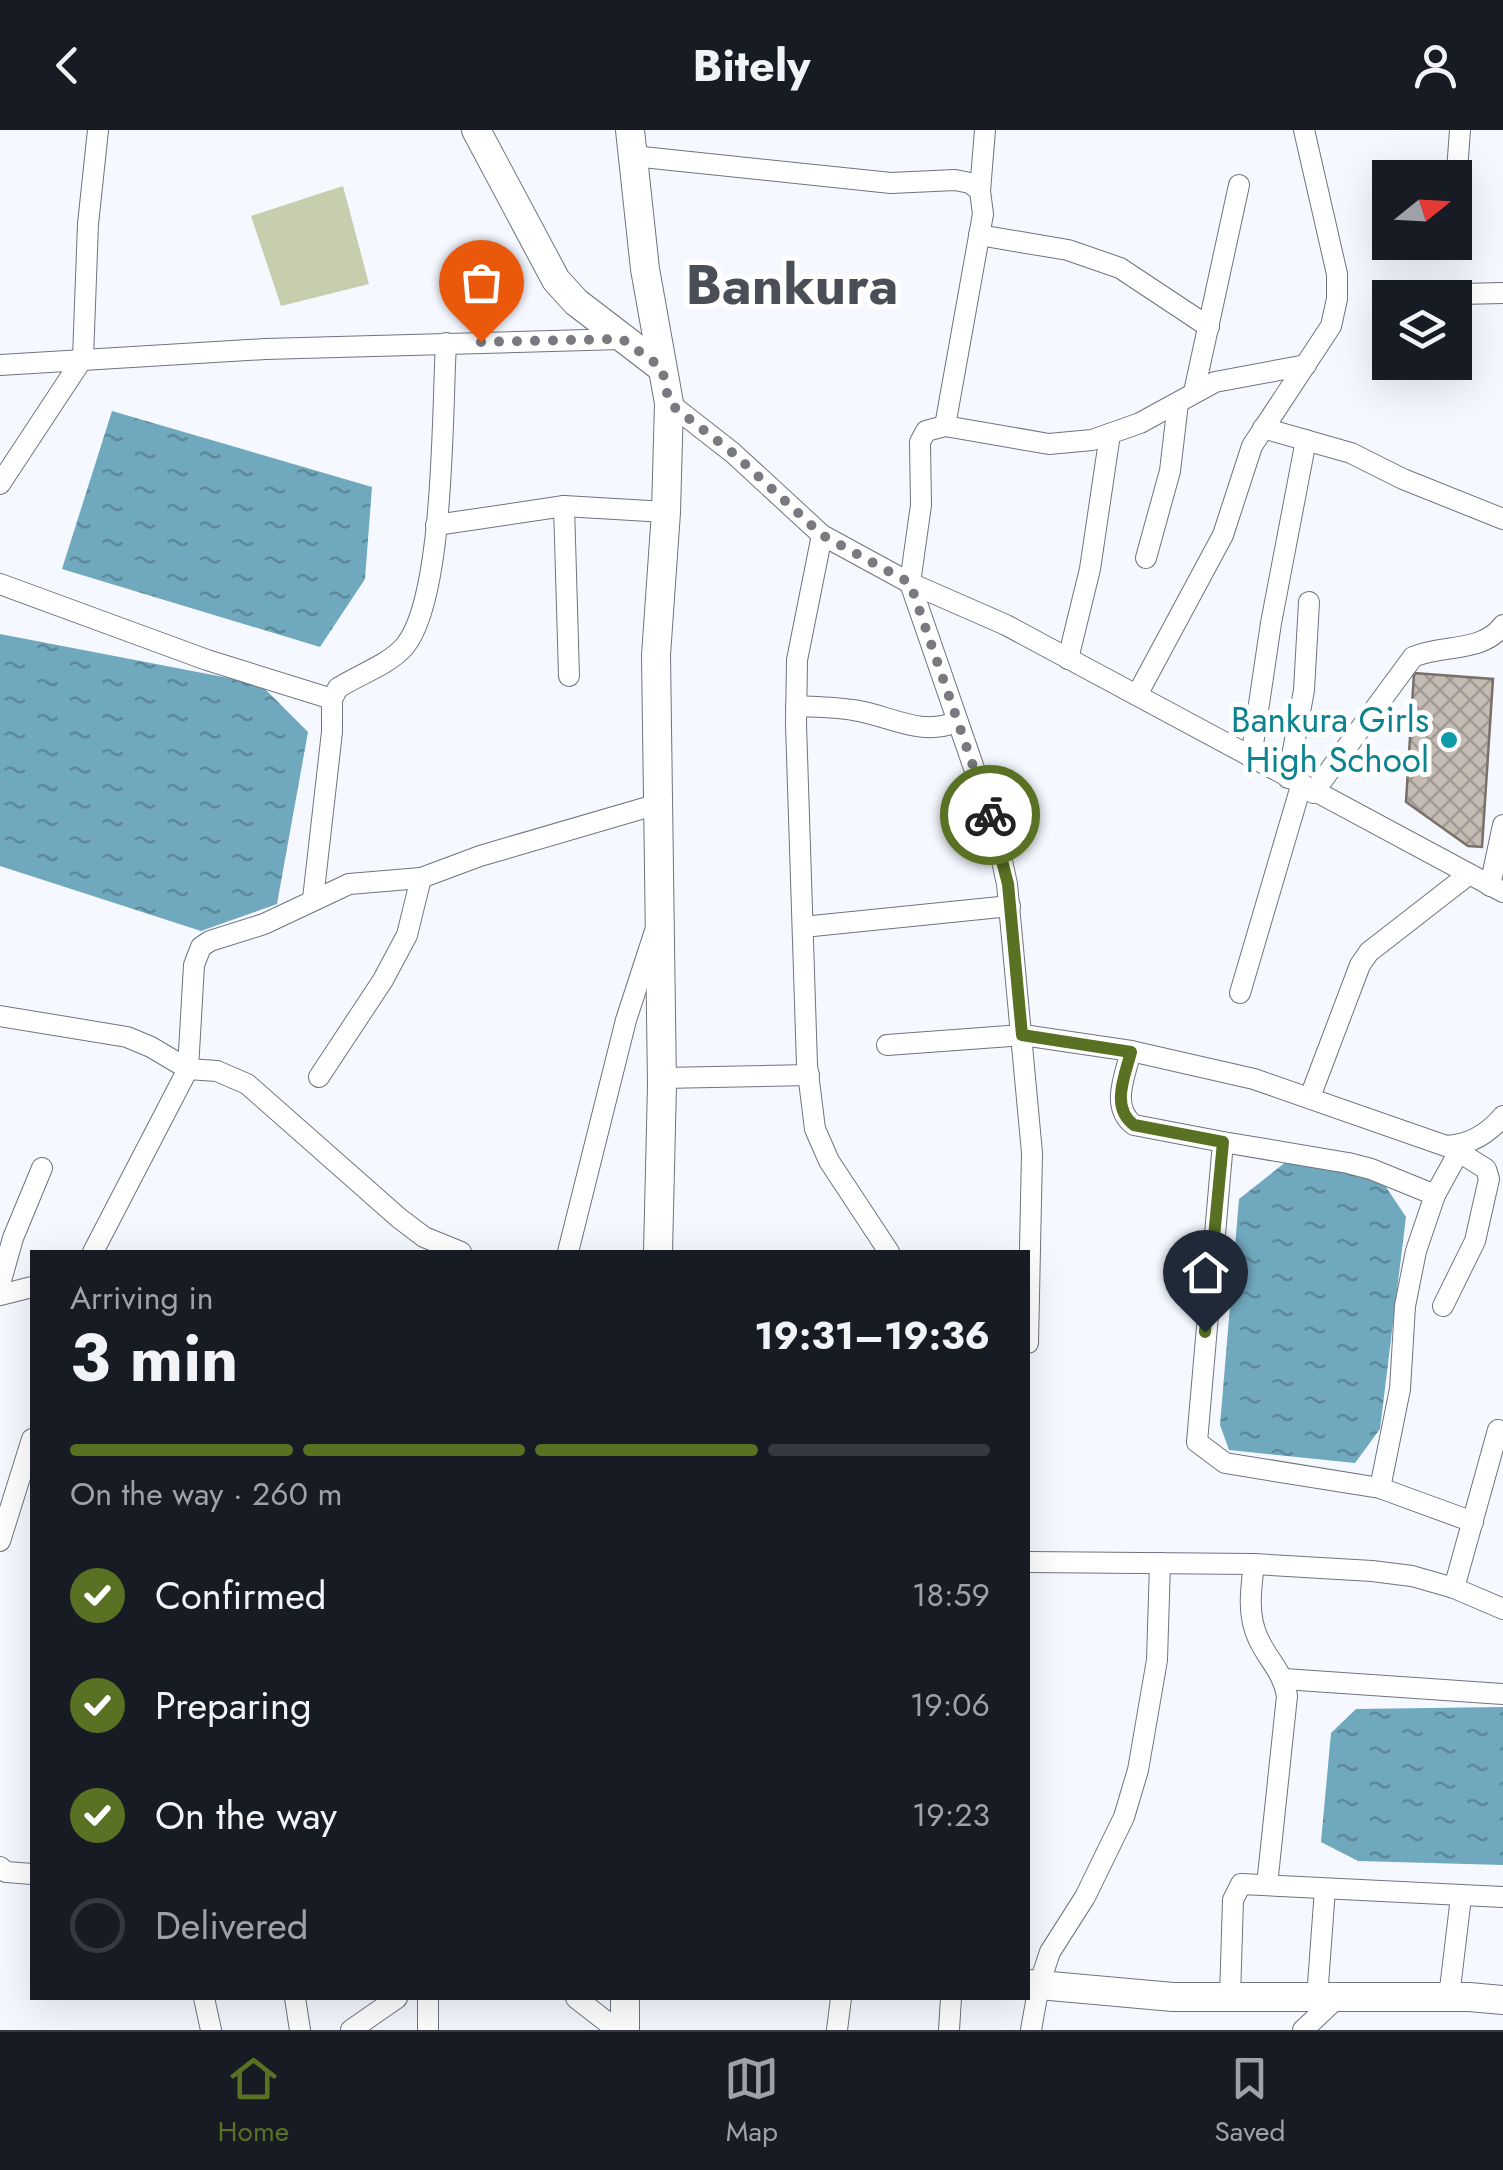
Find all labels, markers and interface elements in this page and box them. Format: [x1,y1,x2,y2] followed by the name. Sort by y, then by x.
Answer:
[693,33,811,98] text: Bitely
[40,38,95,93] icon: back
[1408,38,1463,93] icon: person
[1372,160,1472,260] north arrow
[1372,160,1472,380] map controls
[439,240,524,343] pin
[686,245,898,325] district label: Bankura
[454,255,509,310] icon: bag
[1372,280,1472,380] button: layers
[1231,695,1429,785] place label: Bankura Girls High School
[1438,729,1460,751] marker: Bankura Girls High School
[940,765,1040,865] courier
[963,788,1018,843] icon: bike
[1163,1230,1248,1333] pin
[1178,1245,1233,1300] icon: home
[70,1275,214,1321] text: Arriving in
[754,1308,990,1363] text: 19:31–19:36
[70,1311,238,1405] text: 3 min
[70,1471,343,1517] text: On the way · 260 m
[70,1568,125,1623] icon: check
[155,1568,326,1623] text: Confirmed
[912,1572,990,1618] text: 18:59
[70,1678,125,1733] icon: check
[155,1678,312,1733] text: Preparing
[910,1682,990,1728] text: 19:06
[70,1788,125,1843] icon: check
[155,1788,337,1843] text: On the way
[912,1792,990,1838] text: 19:23
[155,1898,308,1953] text: Delivered
[218,2051,289,2152] tab: Home
[724,2051,779,2152] tab: Map
[1214,2051,1285,2152] tab: Saved

